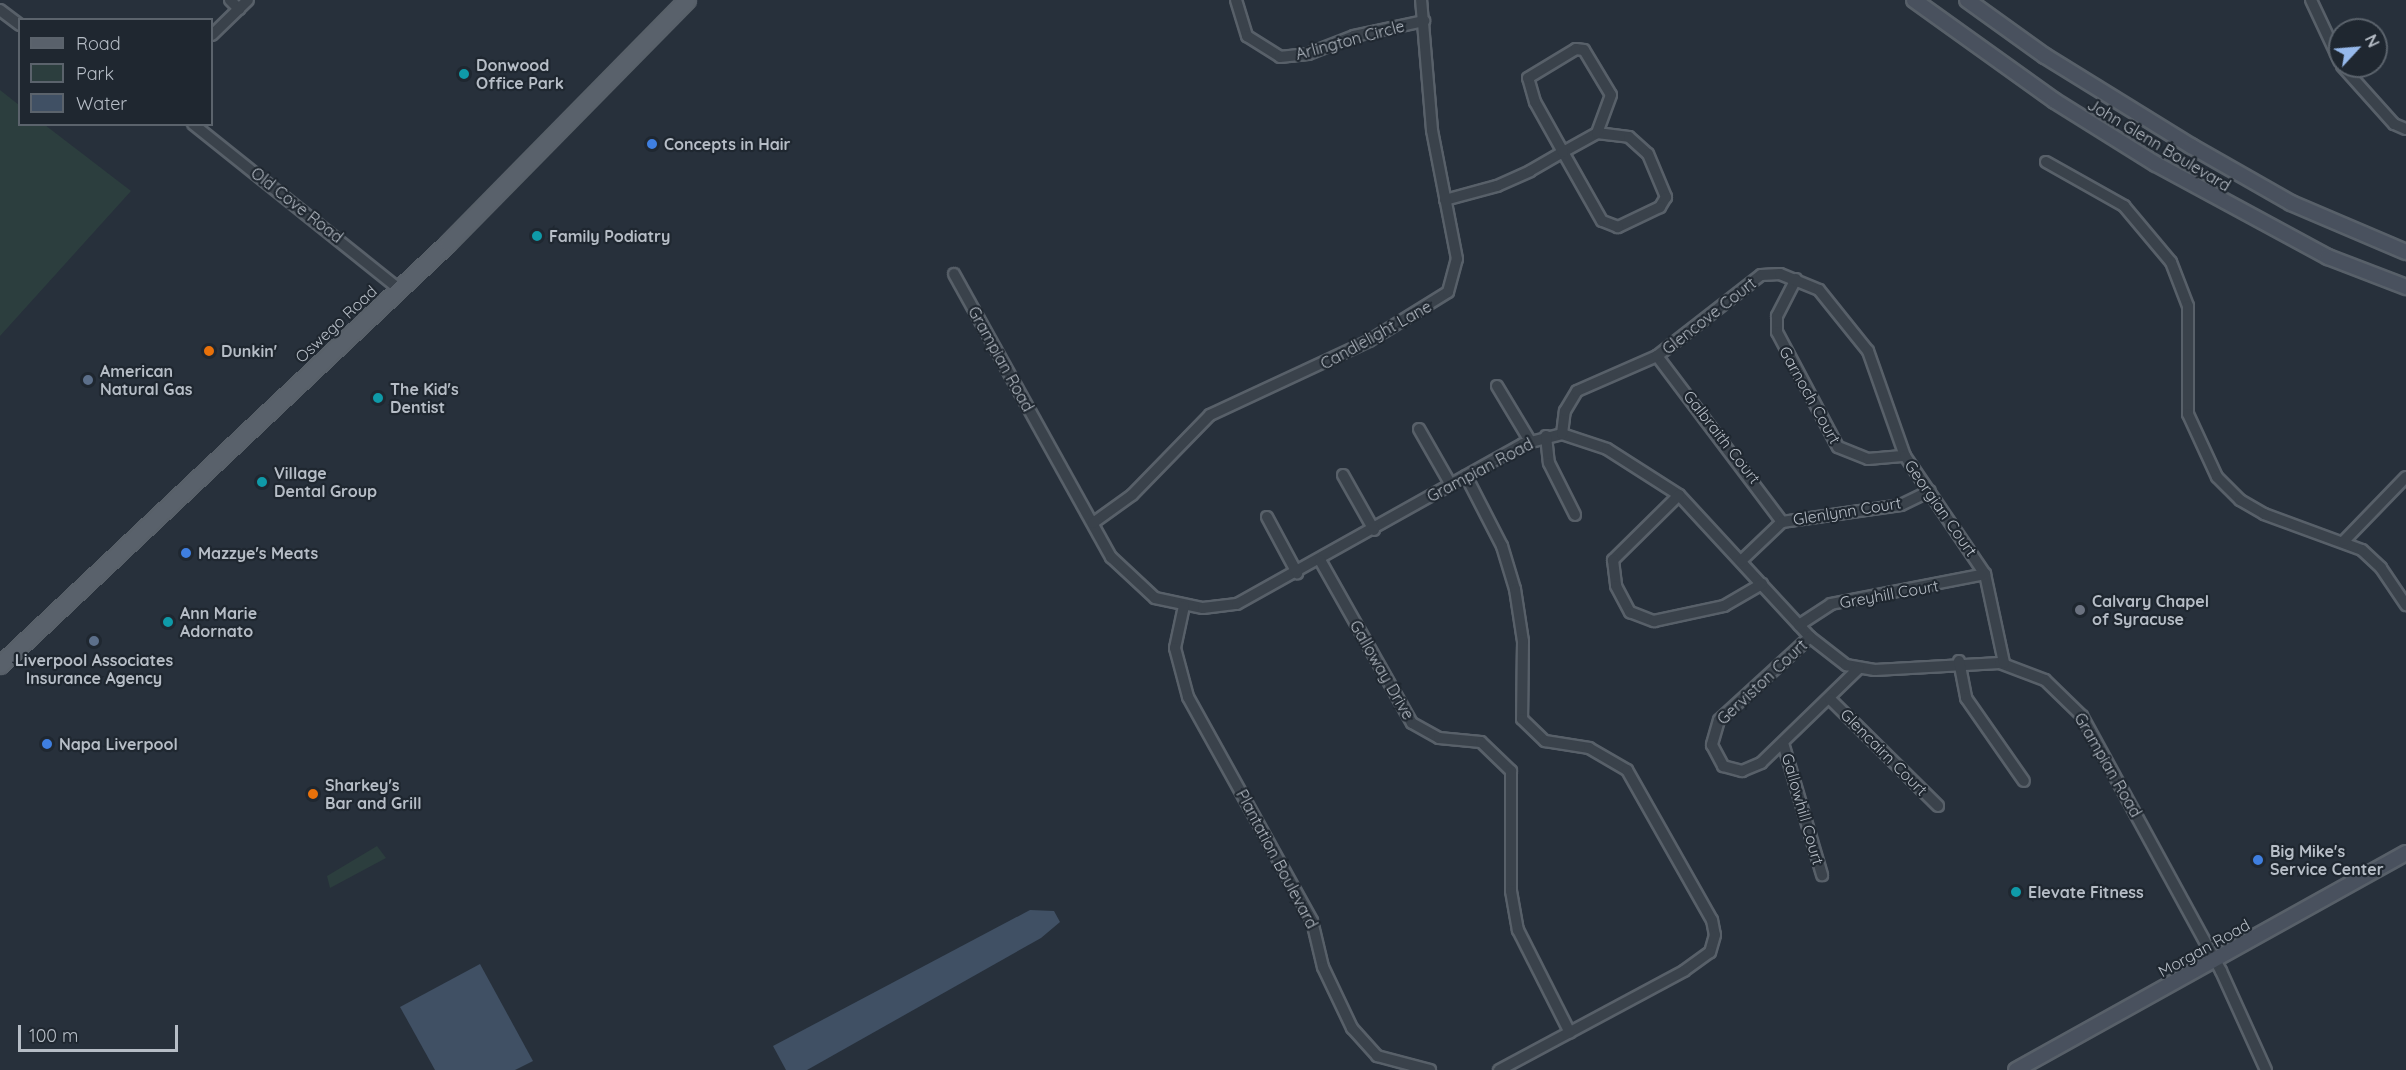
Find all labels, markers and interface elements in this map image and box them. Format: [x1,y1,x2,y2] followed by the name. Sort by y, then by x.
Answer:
[1293,16,1407,64] street label: Arlington Circle
[18,18,213,126] legend
[2328,18,2388,78] north arrow
[2361,31,2384,51] text: N
[76,32,121,55] text: Road
[476,55,564,93] place label: Donwood Office Park
[76,62,114,85] text: Park
[457,67,471,81] marker: Donwood Office Park
[76,92,127,115] text: Water
[2084,95,2234,195] street label: John Glenn Boulevard
[664,134,790,154] place label: Concepts in Hair
[645,137,659,151] marker: Concepts in Hair
[247,163,347,247] street label: Old Cove Road
[549,226,670,246] place label: Family Podiatry
[530,229,544,243] marker: Family Podiatry
[1658,274,1760,358] street label: Glencove Court
[291,281,381,367] street label: Oswego Road
[1317,297,1435,373] street label: Candlelight Lane
[964,303,1038,415] street label: Grampian Road
[221,341,277,361] place label: Dunkin'
[1775,343,1845,447] street label: Garnoch Court
[202,344,216,358] marker: Dunkin'
[100,361,192,399] place label: American Natural Gas
[81,373,95,387] marker: American Natural Gas
[390,379,459,417] place label: The Kid's Dentist
[1680,386,1764,488] street label: Galbraith Court
[371,391,385,405] marker: The Kid's Dentist
[1424,434,1536,506] street label: Grampian Road
[1901,456,1981,560] street label: Georgian Court
[274,463,377,501] place label: Village Dental Group
[255,475,269,489] marker: Village Dental Group
[1792,493,1902,529] street label: Glenlynn Court
[198,543,318,563] place label: Mazzye's Meats
[179,546,193,560] marker: Mazzye's Meats
[1838,576,1940,612] street label: Greyhill Court
[2092,591,2209,629] place label: Calvary Chapel of Syracuse
[180,603,257,641] place label: Ann Marie Adornato
[2073,603,2087,617] marker: Calvary Chapel of Syracuse
[161,615,175,629] marker: Ann Marie Adornato
[1346,617,1418,723] street label: Galloway Drive
[87,634,101,648] marker: Liverpool Associates Insurance Agency
[1713,635,1811,729] street label: Gerviston Court
[15,650,173,688] place label: Liverpool Associates Insurance Agency
[1837,705,1931,799] street label: Glencairn Court
[2070,709,2146,821] street label: Grampian Road
[59,734,178,754] place label: Napa Liverpool
[40,737,54,751] marker: Napa Liverpool
[1778,751,1828,867] street label: Gallowhill Court
[325,775,422,813] place label: Sharkey's Bar and Grill
[1232,786,1322,932] street label: Plantation Boulevard
[306,787,320,801] marker: Sharkey's Bar and Grill
[2270,841,2384,879] place label: Big Mike's Service Center
[2251,853,2265,867] marker: Big Mike's Service Center
[2028,882,2144,902] place label: Elevate Fitness
[2009,885,2023,899] marker: Elevate Fitness
[2155,915,2253,981] street label: Morgan Road
[21,1013,182,1051] scale bar
[29,1024,78,1047] text: 100 m

